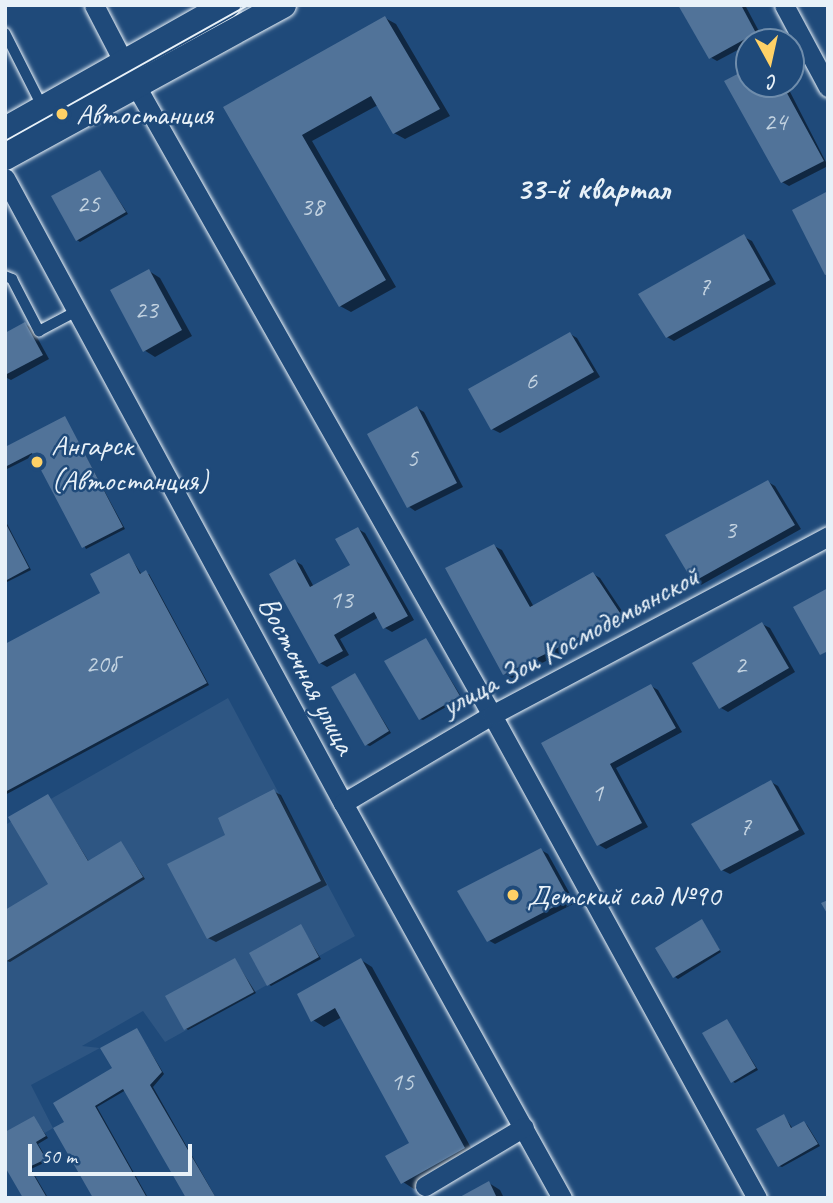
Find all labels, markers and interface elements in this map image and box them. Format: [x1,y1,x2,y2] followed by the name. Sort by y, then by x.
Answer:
[735,28,805,98] north arrow
[766,69,779,94] text: С
[76,96,213,132] place label: Автостанция
[54,106,70,122] marker: Автостанция
[763,106,787,138] house number: 24
[516,170,670,208] district label: 33-й квартал
[76,188,100,220] house number: 25
[300,191,324,223] house number: 38
[698,271,710,303] house number: 7
[134,294,158,326] house number: 23
[525,365,537,397] house number: 6
[51,427,208,498] place label: Ангарск (Автостанция)
[406,442,418,474] house number: 5
[29,454,45,470] marker: Ангарск (Автостанция)
[724,514,736,546] house number: 3
[435,558,705,724] street label: улица Зои Космодемьянской
[329,584,353,616] house number: 13
[250,589,364,761] street label: Восточная улица
[85,648,117,680] house number: 20б
[734,649,746,681] house number: 2
[591,777,603,809] house number: 1
[739,811,751,843] house number: 7
[527,877,721,913] place label: Детский сад №90
[505,887,521,903] marker: Детский сад №90
[390,1066,414,1098] house number: 15
[32,1130,196,1174] scale bar
[41,1143,77,1169] text: 50 m

